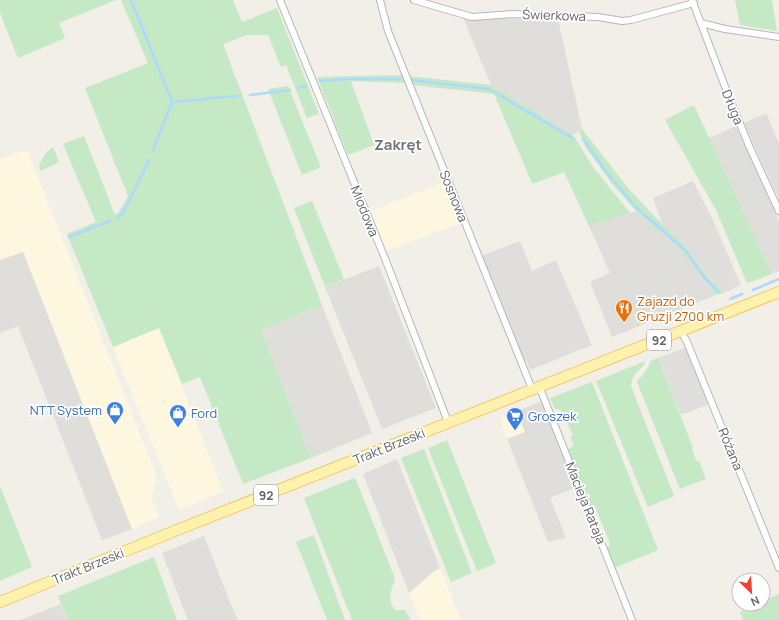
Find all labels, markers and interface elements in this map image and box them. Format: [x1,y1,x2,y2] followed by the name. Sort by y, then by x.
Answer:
[522,5,586,25] street label: Świerkowa
[718,87,748,127] street label: Długa
[374,134,422,155] district label: Zakręt
[435,167,473,225] street label: Sosnowa
[347,183,383,239] street label: Miodowa
[637,292,724,325] place label: Zajazd do Gruzji 2700 km
[614,298,634,323] restaurant icon: Zajazd do Gruzji 2700 km
[647,330,671,350] road number: 92
[105,400,125,425] shop icon: NTT System
[30,401,102,419] place label: NTT System
[168,403,188,428] shop icon: Ford
[191,404,217,422] place label: Ford
[505,406,525,431] supermarket icon: Groszek
[528,407,577,425] place label: Groszek
[350,423,428,469] street label: Trakt Brzeski
[714,425,748,473] street label: Różana
[561,459,611,547] street label: Macieja Rataja
[254,485,278,505] road number: 92
[49,543,127,589] street label: Trakt Brzeski
[731,572,771,612] north arrow
[749,593,762,610] text: N

